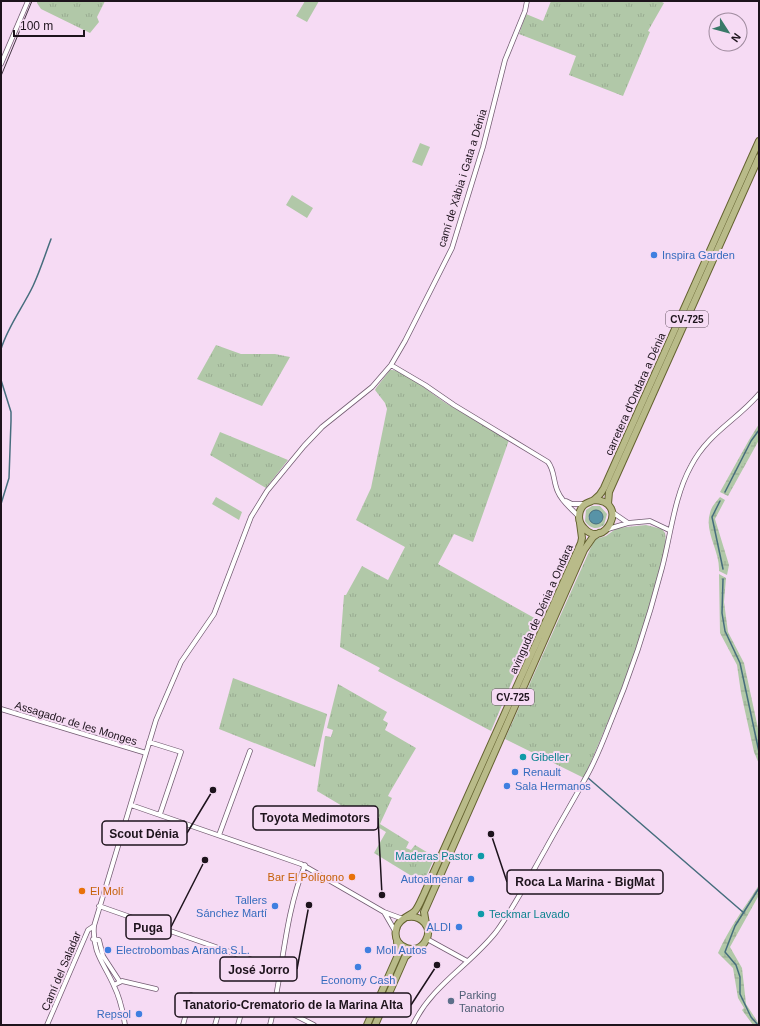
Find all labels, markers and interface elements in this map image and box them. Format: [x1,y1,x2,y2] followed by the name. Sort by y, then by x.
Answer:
[14,12,84,38] scale bar
[708,12,748,52] north arrow
[20,19,53,33] text: 100 m
[729,31,743,45] text: N
[435,107,489,248] street label: camí de Xàbia i Gata a Dénia
[662,249,735,261] place label: Inspira Garden
[649,250,659,260] marker: Inspira Garden
[666,311,708,327] road number: CV-725
[602,330,668,457] street label: carretera d'Ondara a Dénia
[507,542,575,676] street label: avinguda de Dénia a Ondara
[492,689,534,705] road number: CV-725
[13,699,139,747] street label: Assagador de les Monges
[531,751,569,763] place label: Gibeller
[518,752,528,762] marker: Gibeller
[523,766,561,778] place label: Renault
[510,767,520,777] marker: Renault
[515,780,591,792] place label: Sala Hermanos
[502,781,512,791] marker: Sala Hermanos
[253,806,378,830] callout: Toyota Medimotors
[260,811,370,825] text: Toyota Medimotors
[102,821,187,845] callout: Scout Dénia
[109,827,179,841] text: Scout Dénia
[395,850,473,862] place label: Maderas Pastor
[476,851,486,861] marker: Maderas Pastor
[507,870,663,894] callout: Roca La Marina - BigMat
[268,871,344,883] place label: Bar El Polígono
[347,872,357,882] marker: Bar El Polígono
[401,873,463,885] place label: Autoalmenar
[466,874,476,884] marker: Autoalmenar
[515,875,655,889] text: Roca La Marina - BigMat
[90,885,124,897] place label: El Molí
[77,886,87,896] marker: El Molí
[196,894,267,919] place label: Tallers Sánchez Martí
[270,901,280,911] marker: Tallers Sánchez Martí
[489,908,570,920] place label: Teckmar Lavado
[476,909,486,919] marker: Teckmar Lavado
[126,915,171,939] callout: Puga
[133,921,163,935] text: Puga
[427,921,451,933] place label: ALDI
[454,922,464,932] marker: ALDI
[39,929,83,1012] street label: Camí del Saladar
[116,944,250,956] place label: Electrobombas Aranda S.L.
[376,944,427,956] place label: Moll Autos
[103,945,113,955] marker: Electrobombas Aranda S.L.
[363,945,373,955] marker: Moll Autos
[220,957,297,981] callout: José Jorro
[353,962,363,972] marker: Economy Cash
[228,963,290,977] text: José Jorro
[321,974,395,986] place label: Economy Cash
[459,989,504,1014] place label: Parking Tanatorio
[175,993,411,1017] callout: Tanatorio-Crematorio de la Marina Alta
[446,996,456,1006] marker: Parking Tanatorio
[183,998,403,1012] text: Tanatorio-Crematorio de la Marina Alta
[97,1008,131,1020] place label: Repsol
[134,1009,144,1019] marker: Repsol

